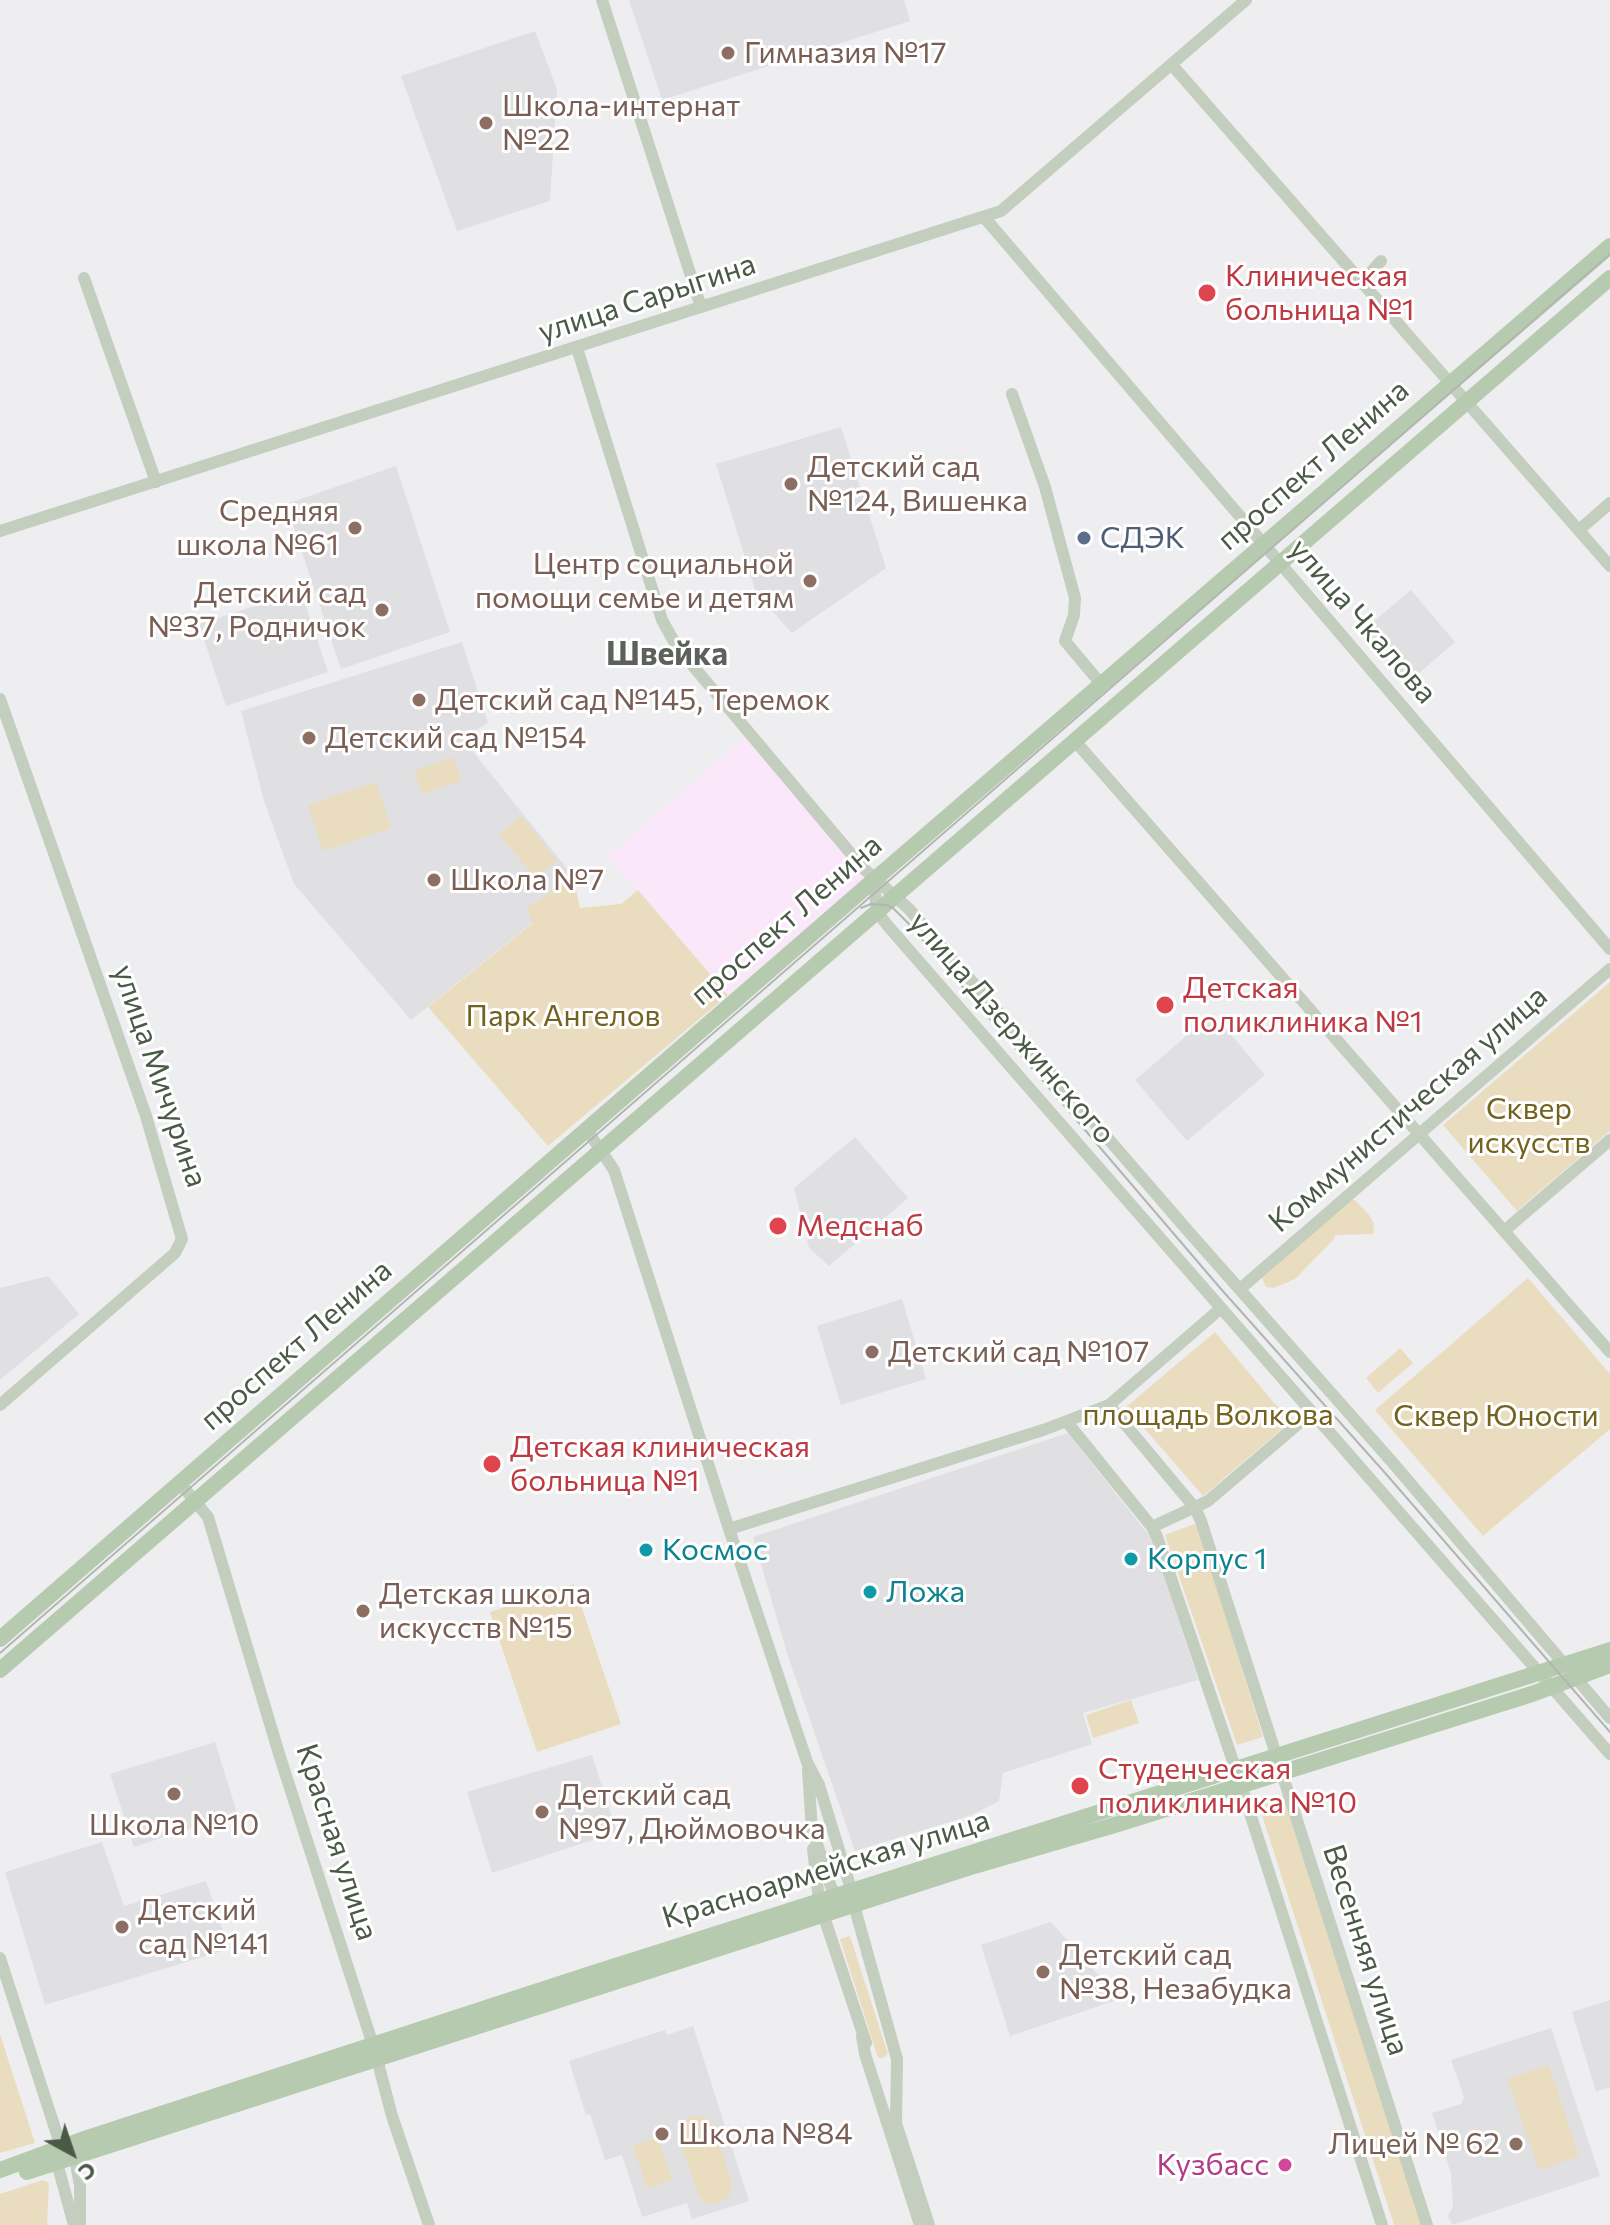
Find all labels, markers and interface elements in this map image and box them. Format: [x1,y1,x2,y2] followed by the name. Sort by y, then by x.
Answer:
[744,35,947,71] place label: Гимназия №17
[719,44,737,62] marker: Гимназия №17
[502,88,740,158] place label: Школа-интернат №22
[477,114,495,132] marker: Школа-интернат №22
[534,246,760,350] street label: улица Сарыгина
[1225,258,1415,328] place label: Клиническая больница №1
[1196,282,1218,304] marker: Клиническая больница №1
[1210,372,1416,558] street label: проспект Ленина
[807,449,1028,520] place label: Детский сад №124, Вишенка
[782,475,800,493] marker: Детский сад №124, Вишенка
[176,493,339,564] place label: Средняя школа №61
[346,519,364,537] marker: Средняя школа №61
[1100,520,1185,556] place label: СДЭК
[1075,529,1093,547] marker: СДЭК
[1282,531,1444,711] street label: улица Чкалова
[475,546,794,616] place label: Центр социальной помощи семье и детям
[801,572,819,590] marker: Центр социальной помощи семье и детям
[148,575,366,646] place label: Детский сад №37, Родничок
[373,601,391,619] marker: Детский сад №37, Родничок
[606,635,728,673] district label: Швейка
[435,682,830,718] place label: Детский сад №145, Теремок
[410,691,428,709] marker: Детский сад №145, Теремок
[325,720,586,756] place label: Детский сад №154
[300,729,318,747] marker: Детский сад №154
[683,827,889,1013] street label: проспект Ленина
[450,862,604,898] place label: Школа №7
[425,871,443,889] marker: Школа №7
[901,905,1123,1151] street label: улица Дзержинского
[105,960,215,1192] street label: улица Мичурина
[1183,970,1423,1040] place label: Детская поликлиника №1
[1261,978,1555,1240] street label: Коммунистическая улица
[1154,994,1176,1016] marker: Детская поликлиника №1
[466,998,660,1034] park label: Парк Ангелов
[1468,1091,1590,1162] park label: Сквер искусств
[796,1208,924,1244] place label: Медснаб
[767,1215,789,1237] marker: Медснаб
[193,1252,399,1438] street label: проспект Ленина
[888,1334,1149,1370] place label: Детский сад №107
[863,1343,881,1361] marker: Детский сад №107
[1082,1397,1334,1433] park label: площадь Волкова
[1393,1398,1599,1434] park label: Сквер Юности
[510,1429,810,1500] place label: Детская клиническая больница №1
[481,1453,503,1475] marker: Детская клиническая больница №1
[662,1532,768,1568] place label: Космос
[637,1541,655,1559] marker: Космос
[1147,1541,1267,1577] place label: Корпус 1
[1122,1550,1140,1568] marker: Корпус 1
[886,1574,965,1610] place label: Ложа
[379,1576,591,1646] place label: Детская школа искусств №15
[861,1583,879,1601] marker: Ложа
[354,1602,372,1620] marker: Детская школа искусств №15
[288,1739,386,1945] street label: Красная улица
[1098,1751,1357,1822] place label: Студенческая поликлиника №10
[1069,1775,1091,1797] marker: Студенческая поликлиника №10
[558,1777,826,1848] place label: Детский сад №97, Дюймовочка
[165,1785,183,1803] marker: Школа №10
[658,1802,994,1936] street label: Красноармейская улица
[533,1803,551,1821] marker: Детский сад №97, Дюймовочка
[89,1807,259,1843] place label: Школа №10
[1315,1840,1417,2060] street label: Весенняя улица
[138,1892,270,1962] place label: Детский сад №141
[113,1918,131,1936] marker: Детский сад №141
[1059,1937,1292,2008] place label: Детский сад №38, Незабудка
[1034,1963,1052,1981] marker: Детский сад №38, Незабудка
[32,2113,112,2193] north arrow
[678,2116,852,2152] place label: Школа №84
[653,2125,671,2143] marker: Школа №84
[1328,2126,1500,2162] place label: Лицей № 62
[1507,2135,1525,2153] marker: Лицей № 62
[1156,2147,1269,2183] place label: Кузбасс
[1276,2156,1294,2174] marker: Кузбасс
[73,2157,102,2187] text: С

